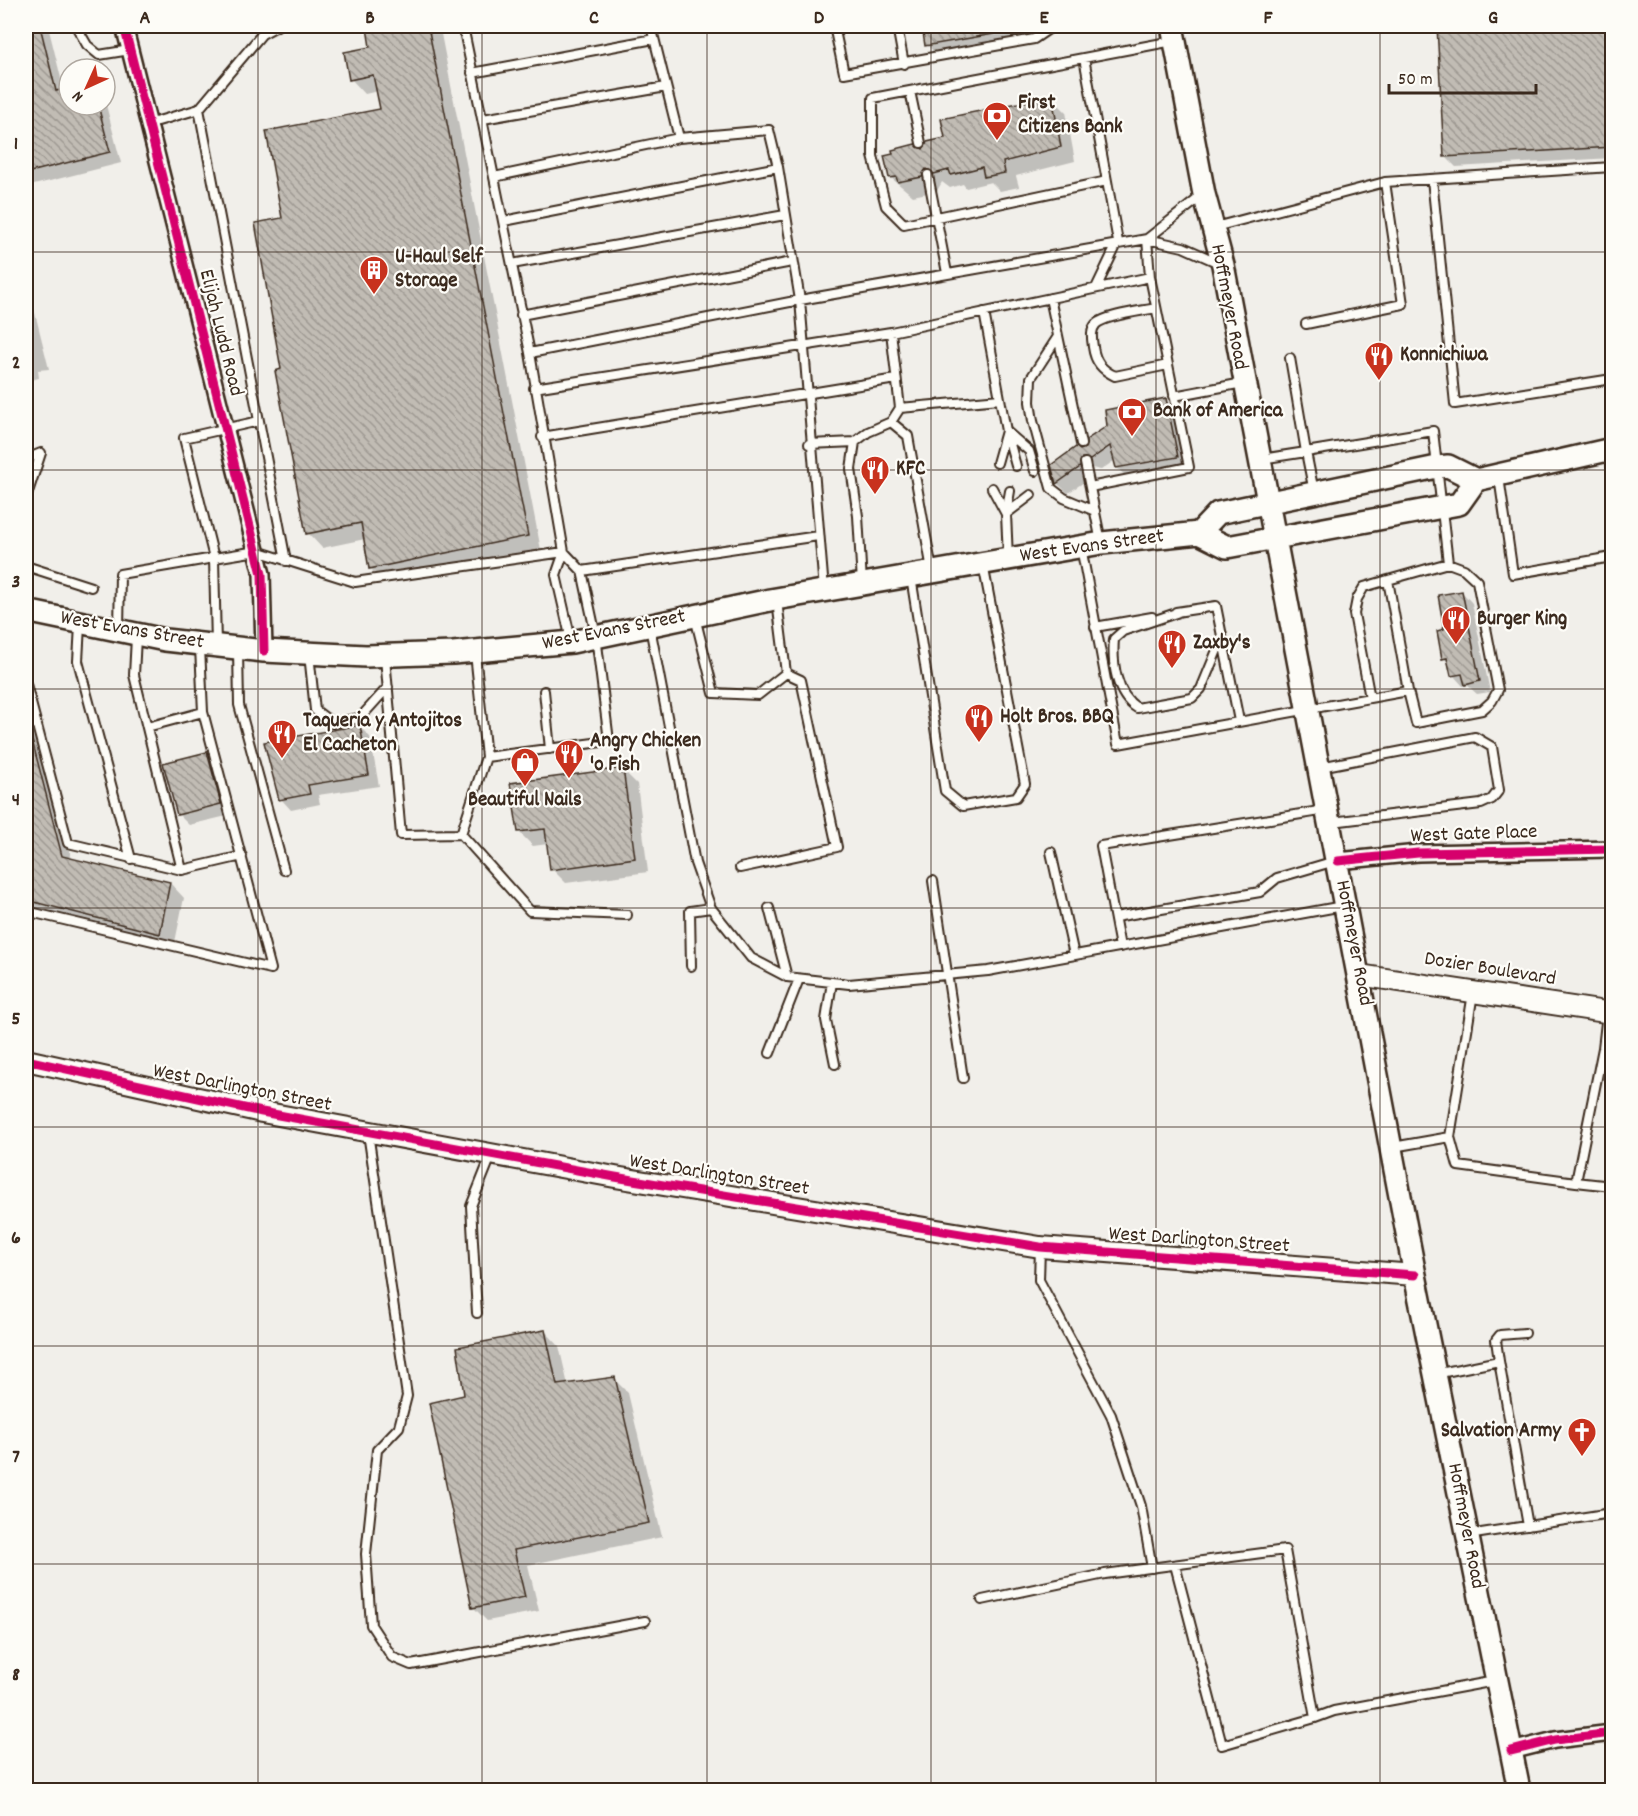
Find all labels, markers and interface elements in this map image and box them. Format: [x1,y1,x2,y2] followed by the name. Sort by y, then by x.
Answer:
[140,5,151,33] text: A
[365,5,375,33] text: B
[589,5,599,33] text: C
[814,5,825,33] text: D
[1039,5,1049,33] text: E
[1264,5,1274,33] text: F
[1488,5,1498,33] text: G
[57,57,117,117] north arrow
[1389,57,1536,95] scale bar
[1398,68,1433,93] text: 50 m
[67,85,89,107] text: N
[1018,89,1123,143] place label: First Citizens Bank
[981,100,1013,142] bank icon: First Citizens Bank
[14,131,18,159] text: 1
[1201,242,1255,372] street label: Hoffmeyer Road
[395,243,484,297] place label: U-Haul Self Storage
[358,254,390,296] building icon: U-Haul Self Storage
[190,267,250,399] street label: Elijah Ludd Road
[1363,340,1395,382] restaurant icon: Konnichiwa
[1400,341,1489,371] place label: Konnichiwa
[12,350,20,378] text: 2
[1116,396,1148,438] bank icon: Bank of America
[1153,397,1284,427] place label: Bank of America
[859,454,891,496] restaurant icon: KFC
[896,455,926,485] place label: KFC
[1018,522,1166,572] street label: West Evans Street
[12,569,20,597] text: 3
[540,602,688,660] street label: West Evans Street
[58,604,206,658] street label: West Evans Street
[1440,604,1472,646] restaurant icon: Burger King
[1477,605,1567,635] place label: Burger King
[1156,628,1188,670] restaurant icon: Zaxby's
[1193,629,1251,659] place label: Zaxby's
[963,702,995,744] restaurant icon: Holt Bros. BBQ
[1000,703,1114,733] place label: Holt Bros. BBQ
[303,707,462,761] place label: Taqueria y Antojitos El Cacheton
[266,718,298,760] restaurant icon: Taqueria y Antojitos El Cacheton
[590,727,702,781] place label: Angry Chicken 'o Fish
[553,738,585,780] restaurant icon: Angry Chicken 'o Fish
[509,746,541,788] shop icon: Beautiful Nails
[468,786,582,816] place label: Beautiful Nails
[12,787,20,815] text: 4
[1410,818,1538,852] street label: West Gate Place
[1326,878,1380,1008] street label: Hoffmeyer Road
[1422,945,1558,995] street label: Dozier Boulevard
[11,1006,21,1034] text: 5
[150,1057,334,1121] street label: West Darlington Street
[627,1147,811,1205] street label: West Darlington Street
[1107,1220,1291,1262] street label: West Darlington Street
[11,1225,21,1253] text: 6
[1566,1416,1598,1458] church icon: Salvation Army
[1441,1417,1562,1447] place label: Salvation Army
[12,1444,20,1472] text: 7
[1438,1461,1492,1591] street label: Hoffmeyer Road
[12,1662,20,1690] text: 8

